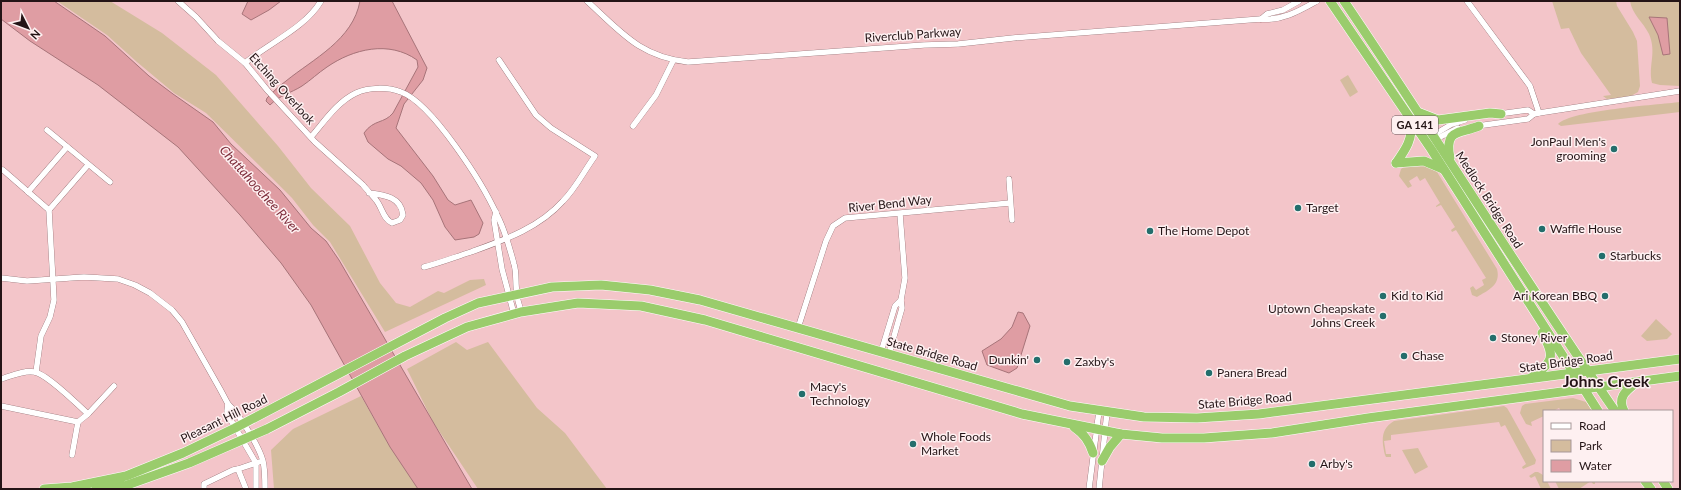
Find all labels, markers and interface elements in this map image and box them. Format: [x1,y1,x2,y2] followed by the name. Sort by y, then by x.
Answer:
[8,8,48,48] north arrow
[864,24,962,45] street label: Riverclub Parkway
[28,28,43,43] text: N
[246,50,319,128] street label: Etching Overlook
[1392,116,1438,134] road number: GA 141
[1531,134,1606,163] place label: JonPaul Men's grooming
[216,142,304,237] water label: Chattahoochee River
[1609,144,1619,154] marker: JonPaul Men's grooming
[1453,149,1526,251] street label: Medlock Bridge Road
[847,192,933,215] street label: River Bend Way
[1306,200,1339,215] place label: Target
[1293,203,1303,213] marker: Target
[1550,221,1622,236] place label: Waffle House
[1158,223,1250,238] place label: The Home Depot
[1537,224,1547,234] marker: Waffle House
[1145,226,1155,236] marker: The Home Depot
[1610,248,1661,263] place label: Starbucks
[1597,251,1607,261] marker: Starbucks
[1391,288,1443,303] place label: Kid to Kid
[1513,288,1597,303] place label: Ari Korean BBQ
[1378,291,1388,301] marker: Kid to Kid
[1600,291,1610,301] marker: Ari Korean BBQ
[1268,301,1376,330] place label: Uptown Cheapskate Johns Creek
[1378,311,1388,321] marker: Uptown Cheapskate Johns Creek
[1501,330,1568,345] place label: Stoney River
[885,333,979,374] street label: State Bridge Road
[1488,333,1498,343] marker: Stoney River
[1412,348,1444,363] place label: Chase
[1518,348,1613,375] street label: State Bridge Road
[1399,351,1409,361] marker: Chase
[989,352,1029,367] place label: Dunkin'
[1075,354,1114,369] place label: Zaxby's
[1032,355,1042,365] marker: Dunkin'
[1062,357,1072,367] marker: Zaxby's
[1217,365,1287,380] place label: Panera Bread
[1204,368,1214,378] marker: Panera Bread
[1563,371,1650,390] district label: Johns Creek
[810,379,871,408] place label: Macy's Technology
[797,389,807,399] marker: Macy's Technology
[1198,389,1292,412] street label: State Bridge Road
[178,391,270,446] street label: Pleasant Hill Road
[1543,410,1673,482] legend
[1579,418,1606,433] text: Road
[921,429,991,458] place label: Whole Foods Market
[1579,438,1603,453] text: Park
[908,439,918,449] marker: Whole Foods Market
[1320,456,1353,471] place label: Arby's
[1579,458,1612,473] text: Water
[1307,459,1317,469] marker: Arby's

